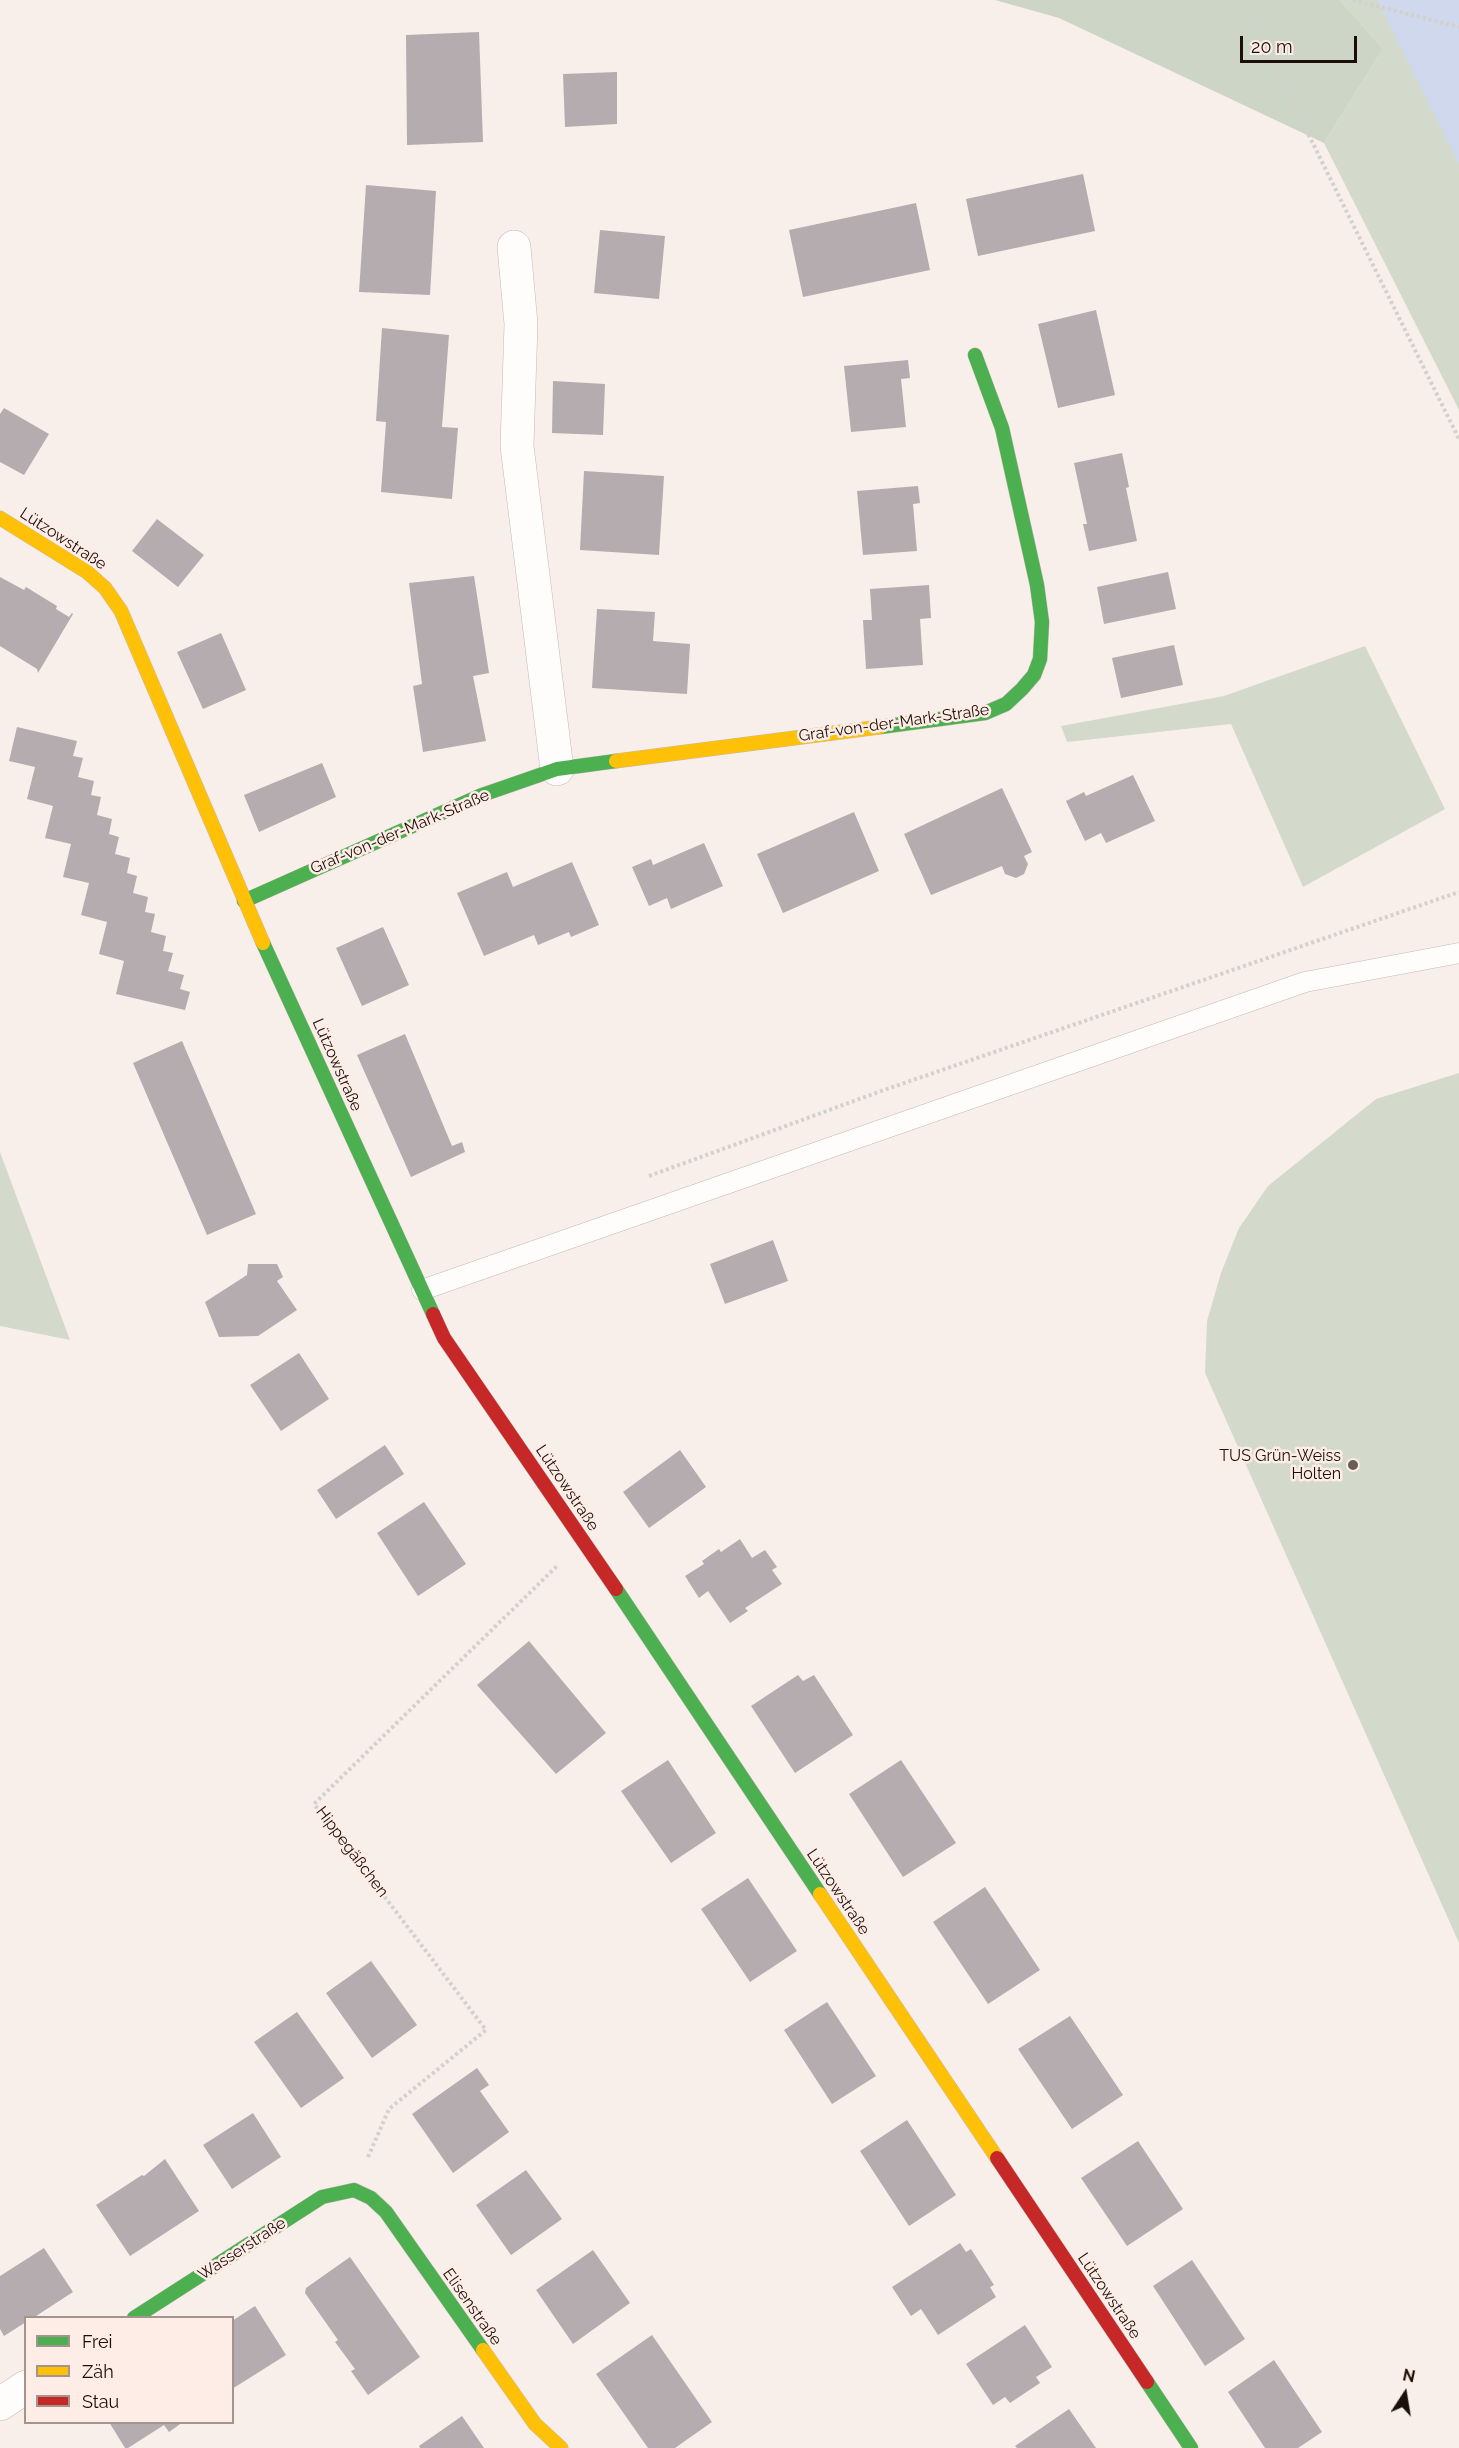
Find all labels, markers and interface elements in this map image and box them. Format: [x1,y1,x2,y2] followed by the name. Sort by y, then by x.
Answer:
[1243,24,1360,62] scale bar
[1251,36,1293,57] text: 20 m
[16,504,110,574] street label: Lützowstraße
[797,700,991,746] street label: Graf-von-der-Mark-Straße
[308,786,492,878] street label: Graf-von-der-Mark-Straße
[308,1016,366,1114] street label: Lützowstraße
[531,1441,603,1535] street label: Lützowstraße
[1219,1446,1341,1484] place label: TUS Grün-Weiss Holten
[1346,1458,1360,1472] marker: TUS Grün-Weiss Holten
[312,1803,392,1901] street label: Hippegäßchen
[802,1845,874,1939] street label: Lützowstraße
[195,2214,289,2284] street label: Wasserstraße
[1073,2249,1145,2343] street label: Lützowstraße
[438,2265,506,2349] street label: Elisenstraße
[24,2316,234,2424] legend
[82,2331,112,2352] text: Frei
[82,2361,114,2382] text: Zäh
[1375,2364,1435,2424] north arrow
[1401,2365,1417,2386] text: N
[82,2391,119,2412] text: Stau

